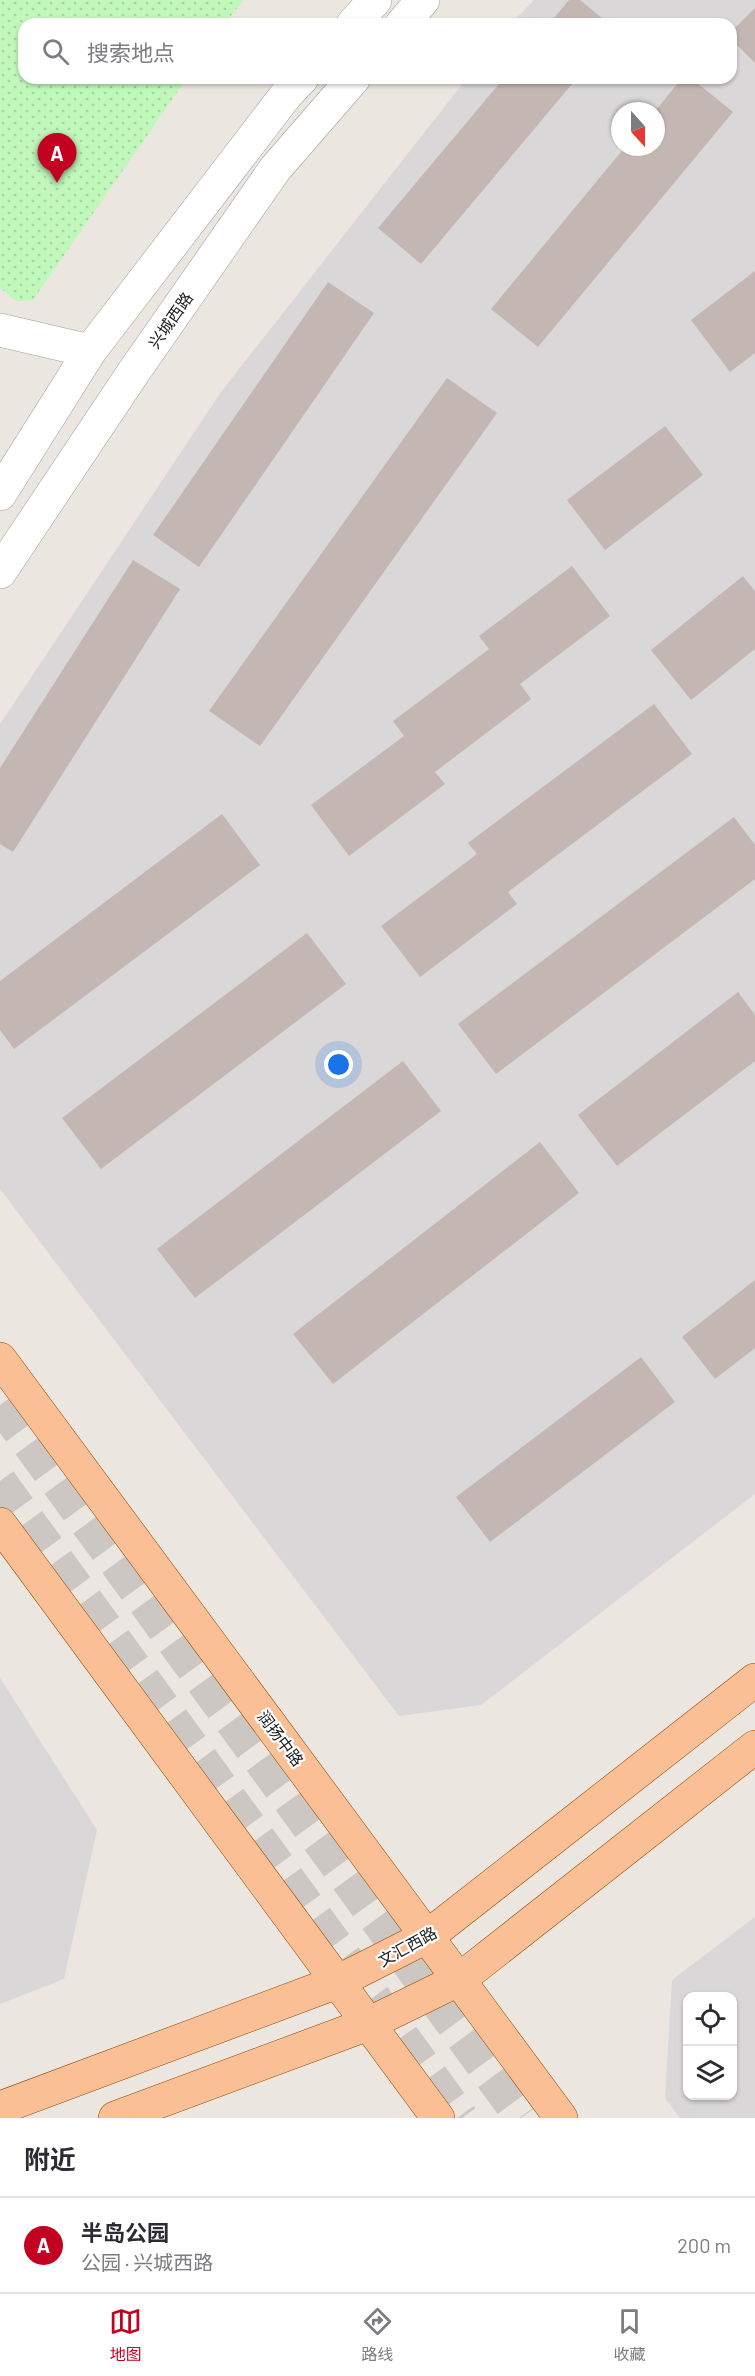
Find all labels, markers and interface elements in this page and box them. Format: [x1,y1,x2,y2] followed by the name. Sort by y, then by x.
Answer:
[18,18,737,84] search box
[39,35,72,68] icon: search
[87,39,175,65] text: 搜索地点
[611,102,665,156] north arrow
[38,134,76,183] pin: A
[144,288,196,352] street label: 兴城西路
[324,1050,353,1079] your location
[254,1707,308,1769] street label: 润扬中路
[374,1922,440,1970] street label: 文汇西路
[683,1992,737,2100] map controls
[683,1992,737,2046] button: locate
[683,2046,737,2100] button: layers
[24,2143,76,2174] text: 附近
[81,2219,169,2245] text: 半岛公园
[37,2233,50,2257] text: A
[677,2233,731,2257] text: 200 m
[81,2250,213,2274] text: 公园 · 兴城西路
[109,2305,142,2365] tab: 地图
[361,2305,394,2365] tab: 路线
[613,2305,646,2365] tab: 收藏

